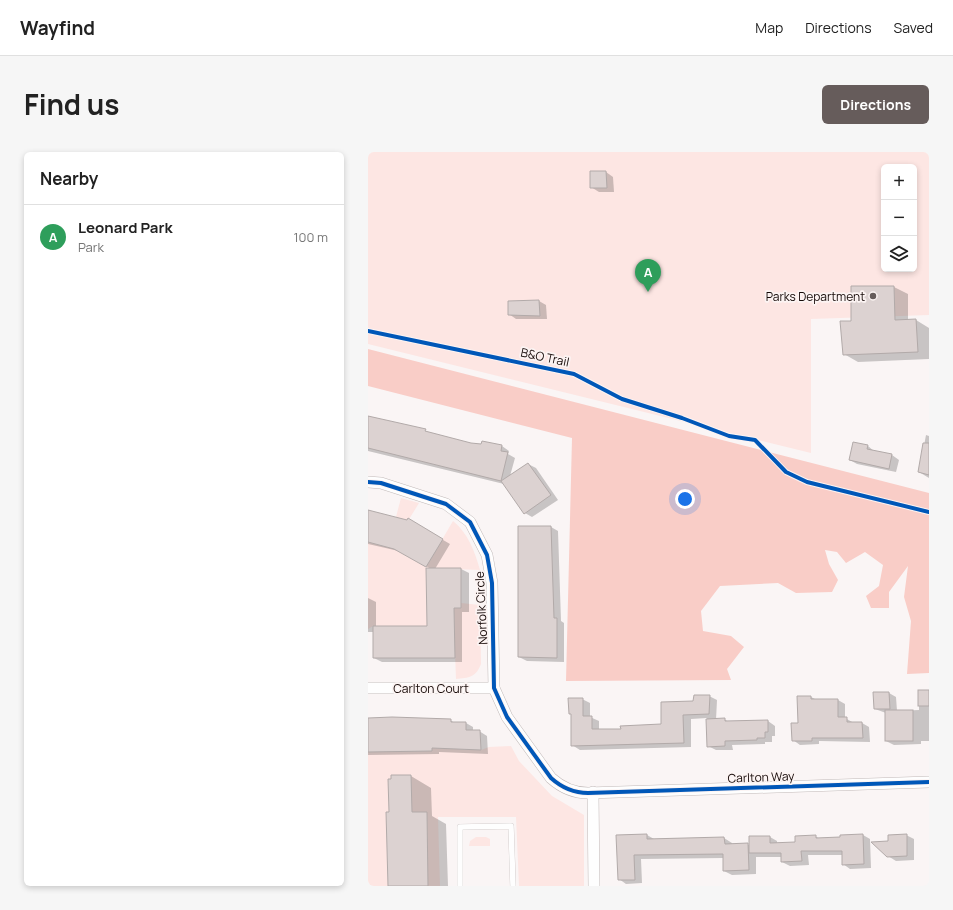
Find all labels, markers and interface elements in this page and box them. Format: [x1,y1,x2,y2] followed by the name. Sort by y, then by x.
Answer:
[20,15,95,41] text: Wayfind
[755,18,783,37] text: Map
[805,18,872,37] text: Directions
[894,18,933,37] text: Saved
[24,85,119,123] text: Find us
[822,85,929,124] button: Directions
[881,164,917,272] map controls
[881,164,917,200] button: +
[40,167,98,190] text: Nearby
[881,200,917,236] button: −
[78,217,173,238] text: Leonard Park
[49,228,57,246] text: A
[293,228,328,246] text: 100 m
[881,236,917,272] button: layers
[78,238,104,256] text: Park
[635,259,661,292] pin: A
[766,288,865,305] place label: Parks Department
[868,291,878,301] marker: Parks Department
[519,344,571,370] street label: B&O Trail
[675,489,695,509] your location
[471,571,491,645] street label: Norfolk Circle
[393,680,469,697] street label: Carlton Court
[727,767,795,787] street label: Carlton Way

